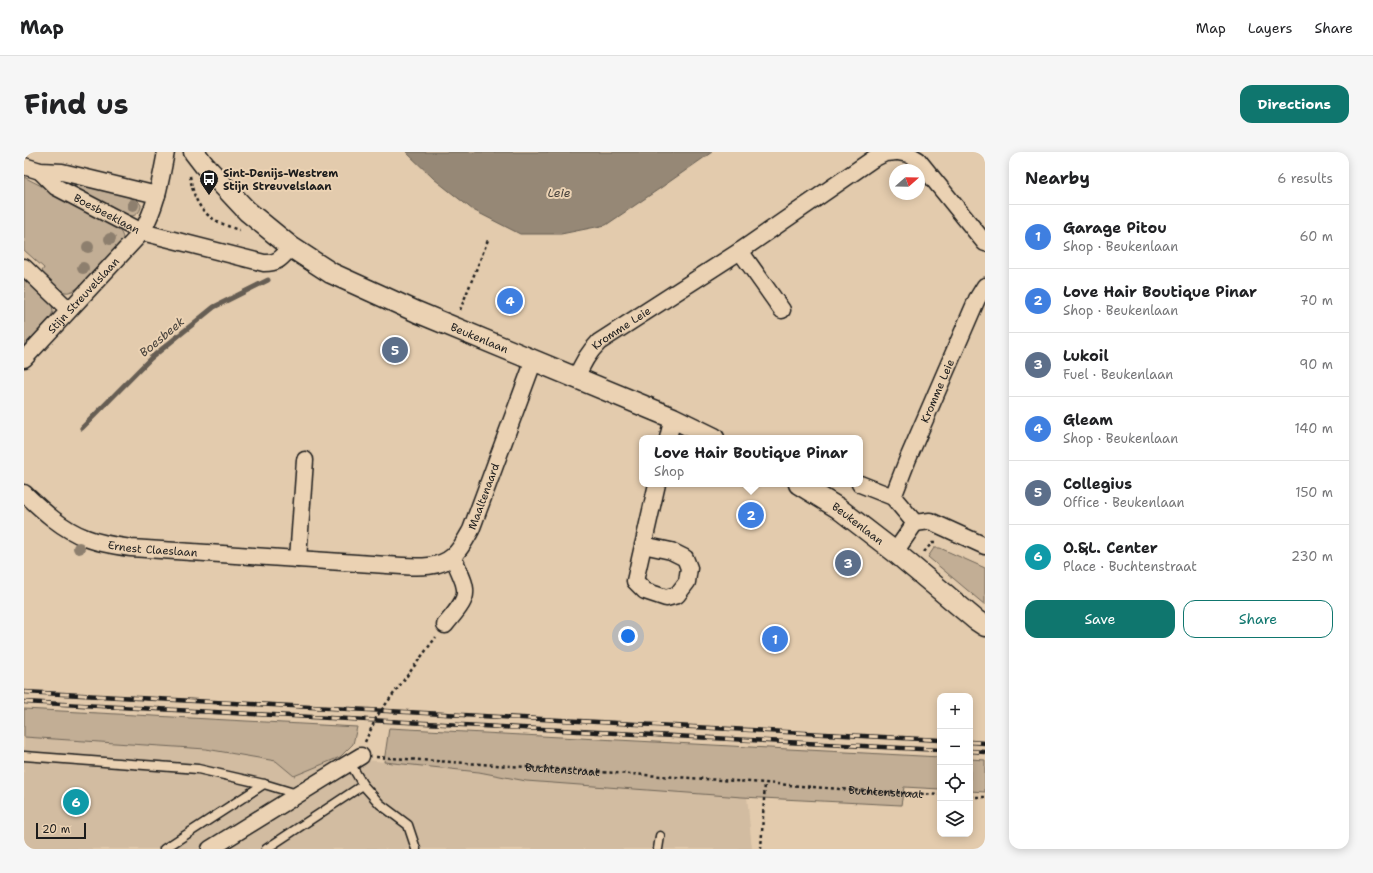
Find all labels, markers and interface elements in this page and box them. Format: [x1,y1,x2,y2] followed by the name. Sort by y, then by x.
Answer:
[20,15,64,40] text: Map
[1196,19,1226,37] text: Map
[1248,19,1292,37] text: Layers
[1314,19,1353,37] text: Share
[24,85,129,123] text: Find us
[1240,85,1349,123] button: Directions
[889,164,925,200] north arrow
[223,166,338,194] place label: Sint-Denijs-Westrem Stijn Streuvelslaan
[1025,167,1090,189] text: Nearby
[198,168,220,196] bus stop icon: Sint-Denijs-Westrem Stijn Streuvelslaan
[1277,170,1333,187] text: 6 results
[547,185,571,201] water label: Leie
[71,190,143,238] street label: Boesbeeklaan
[1063,218,1167,238] text: Garage Pitou
[1035,228,1041,245] text: 1
[1300,228,1333,245] text: 60 m
[1063,238,1178,255] text: Shop · Beukenlaan
[44,254,123,337] street label: Stijn Streuvelslaan
[1063,282,1257,302] text: Love Hair Boutique Pinar
[497,286,523,316] pin: 4
[1033,292,1043,309] text: 2
[1299,292,1333,309] text: 70 m
[1063,302,1178,319] text: Shop · Beukenlaan
[588,303,654,353] street label: Kromme Leie
[136,313,188,361] water label: Boesbeek
[448,320,511,357] street label: Beukenlaan
[382,335,408,365] pin: 5
[1063,346,1109,366] text: Lukoil
[1033,356,1043,373] text: 3
[1299,356,1333,373] text: 90 m
[917,357,958,425] street label: Kromme Leie
[1063,366,1173,383] text: Fuel · Beukenlaan
[1063,410,1113,430] text: Gleam
[1033,420,1043,437] text: 4
[1294,420,1333,437] text: 140 m
[1063,430,1178,447] text: Shop · Beukenlaan
[639,435,863,487] popup
[654,443,848,463] text: Love Hair Boutique Pinar
[465,461,503,532] street label: Maaltenaard
[654,463,684,480] text: Shop
[1063,474,1132,494] text: Collegius
[1034,484,1042,501] text: 5
[1295,484,1333,501] text: 150 m
[1063,494,1184,511] text: Office · Beukenlaan
[829,499,887,549] street label: Beukenlaan
[738,500,764,530] pin: 2
[107,538,198,560] street label: Ernest Claeslaan
[1063,538,1158,558] text: O.&L. Center
[835,548,861,578] pin: 3
[1033,548,1043,565] text: 6
[1291,548,1333,565] text: 230 m
[1063,558,1197,575] text: Place · Buchtenstraat
[1025,600,1175,638] button: Save
[1183,600,1333,638] button: Share
[762,624,788,654] pin: 1
[618,626,638,646] your location
[937,693,973,837] map controls
[937,693,973,729] button: +
[937,729,973,765] button: −
[525,760,601,780] street label: Buchtenstraat
[937,765,973,801] button: locate
[848,783,924,802] street label: Buchtenstraat
[63,787,89,817] pin: 6
[937,801,973,837] button: layers
[36,821,86,840] scale bar
[42,822,70,837] text: 20 m

